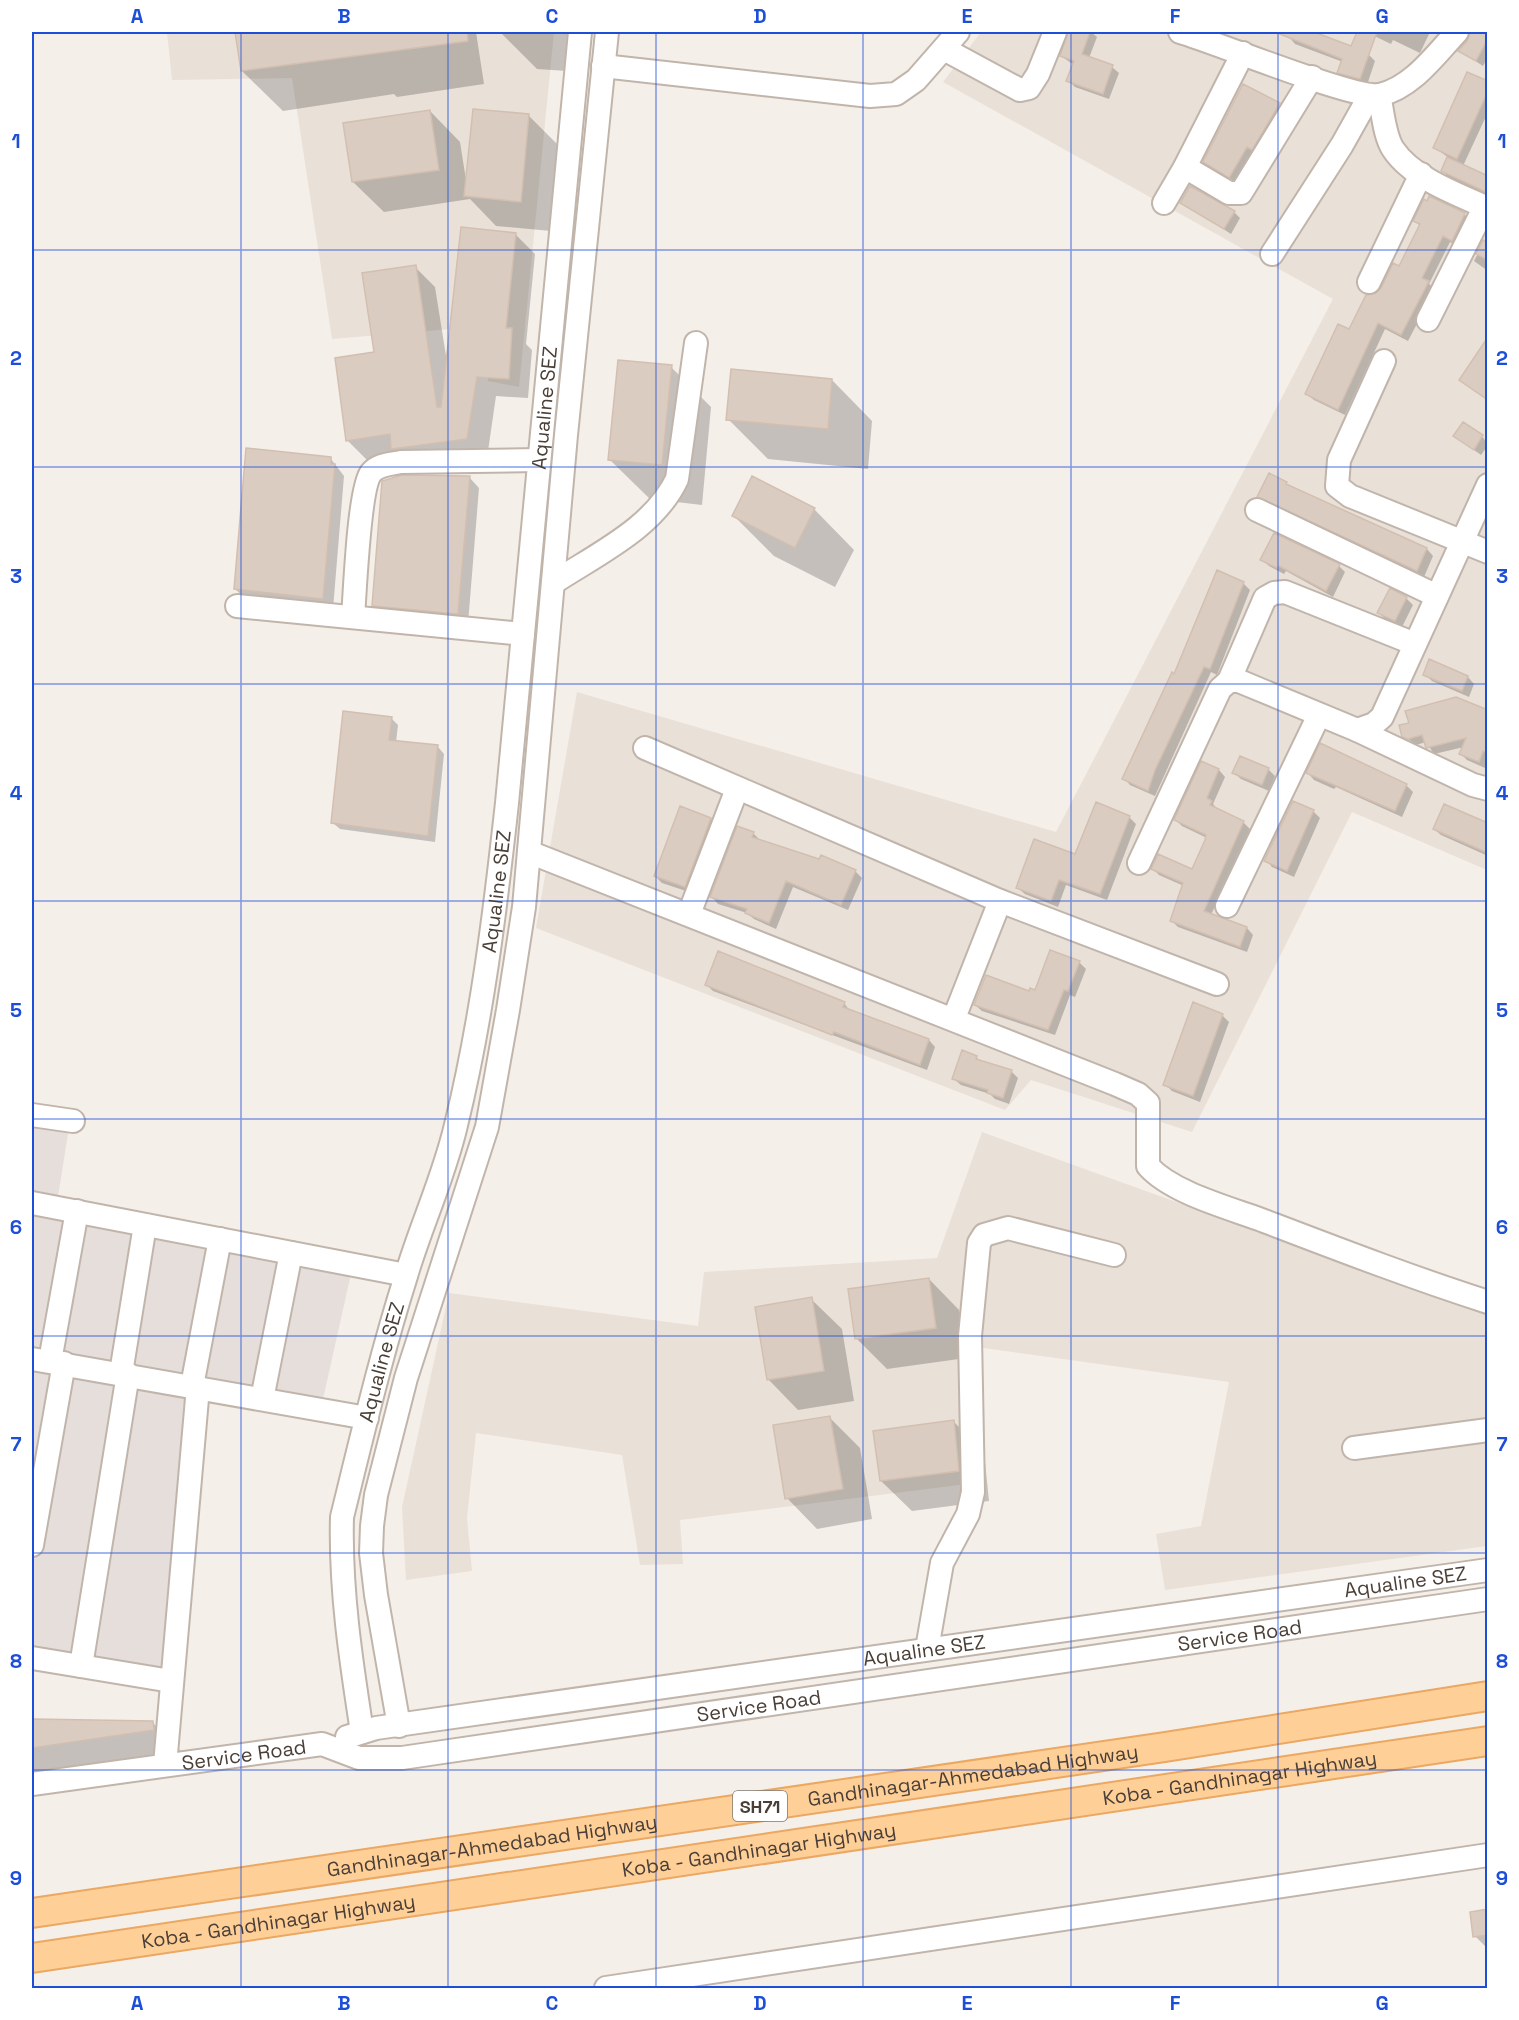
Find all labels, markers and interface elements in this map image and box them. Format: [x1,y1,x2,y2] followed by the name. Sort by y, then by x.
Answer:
[131,3,144,29] text: A
[337,3,351,29] text: B
[546,3,559,29] text: C
[753,3,767,29] text: D
[961,3,973,29] text: E
[1170,3,1181,29] text: F
[1375,3,1389,29] text: G
[11,128,21,154] text: 1
[1497,128,1507,154] text: 1
[10,345,22,371] text: 2
[526,345,563,470] street label: Aqualine SEZ
[1496,345,1508,371] text: 2
[10,563,22,589] text: 3
[1496,563,1508,589] text: 3
[10,780,23,806] text: 4
[1496,780,1509,806] text: 4
[476,829,517,954] street label: Aqualine SEZ
[10,997,22,1023] text: 5
[1496,997,1508,1023] text: 5
[10,1214,22,1240] text: 6
[1496,1214,1508,1240] text: 6
[353,1299,410,1425] street label: Aqualine SEZ
[10,1431,22,1457] text: 7
[1496,1431,1508,1457] text: 7
[1342,1560,1468,1603] street label: Aqualine SEZ
[1176,1613,1304,1657] street label: Service Road
[861,1629,987,1672] street label: Aqualine SEZ
[10,1648,22,1674] text: 8
[1496,1648,1508,1674] text: 8
[695,1684,823,1728] street label: Service Road
[180,1733,308,1776] street label: Service Road
[806,1738,1140,1812] street label: Gandhinagar-Ahmedabad Highway
[1101,1745,1378,1811] street label: Koba - Gandhinagar Highway
[733,1791,787,1821] road number: SH71
[325,1809,659,1883] street label: Gandhinagar-Ahmedabad Highway
[620,1816,898,1883] street label: Koba - Gandhinagar Highway
[10,1865,22,1891] text: 9
[1496,1865,1508,1891] text: 9
[139,1888,417,1955] street label: Koba - Gandhinagar Highway
[131,1990,144,2016] text: A
[337,1990,351,2016] text: B
[546,1990,559,2016] text: C
[753,1990,767,2016] text: D
[961,1990,973,2016] text: E
[1170,1990,1181,2016] text: F
[1375,1990,1389,2016] text: G

